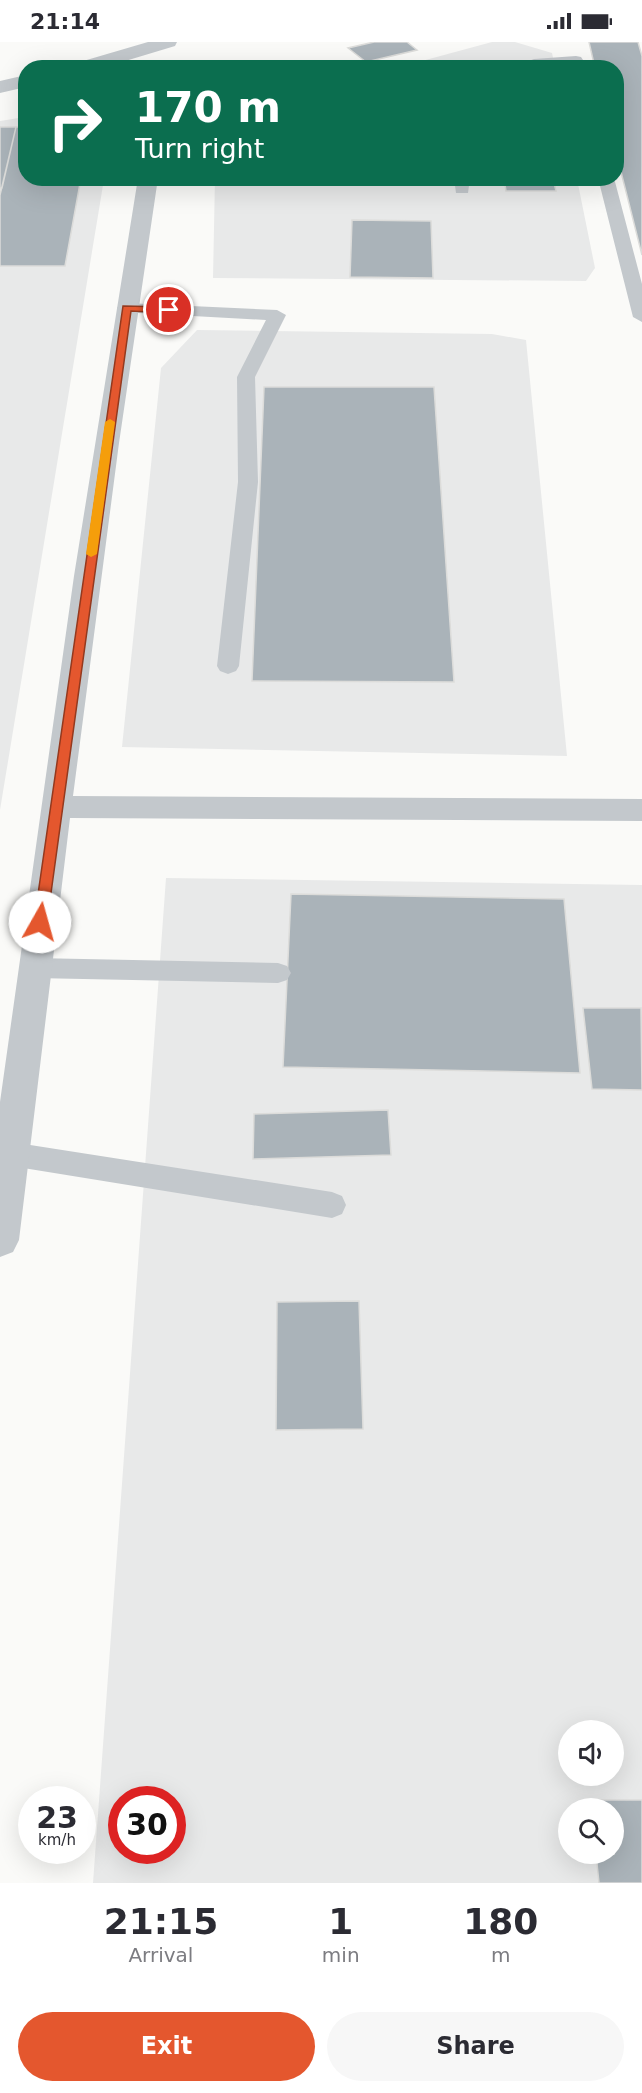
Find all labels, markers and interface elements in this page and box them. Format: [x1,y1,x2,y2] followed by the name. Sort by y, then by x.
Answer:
[30,9,100,34] text: 21:14
[135,83,281,132] text: 170 m
[36,84,114,162] icon: right
[135,133,264,164] text: Turn right
[143,284,194,335] pin
[152,293,185,326] icon: arrive
[8,890,72,954] position arrow
[558,1720,624,1864] map controls
[558,1720,624,1786] button: sound
[108,1786,186,1864] speed limit sign: 30
[558,1798,624,1864] button: search
[36,1800,78,1835] text: 23
[38,1831,76,1849] text: km/h
[104,1901,218,1942] text: 21:15
[328,1901,353,1942] text: 1
[463,1901,538,1942] text: 180
[128,1943,193,1967] text: Arrival
[322,1943,360,1967] text: min
[491,1943,511,1967] text: m
[18,2012,315,2081] button: Exit
[327,2012,624,2081] button: Share

